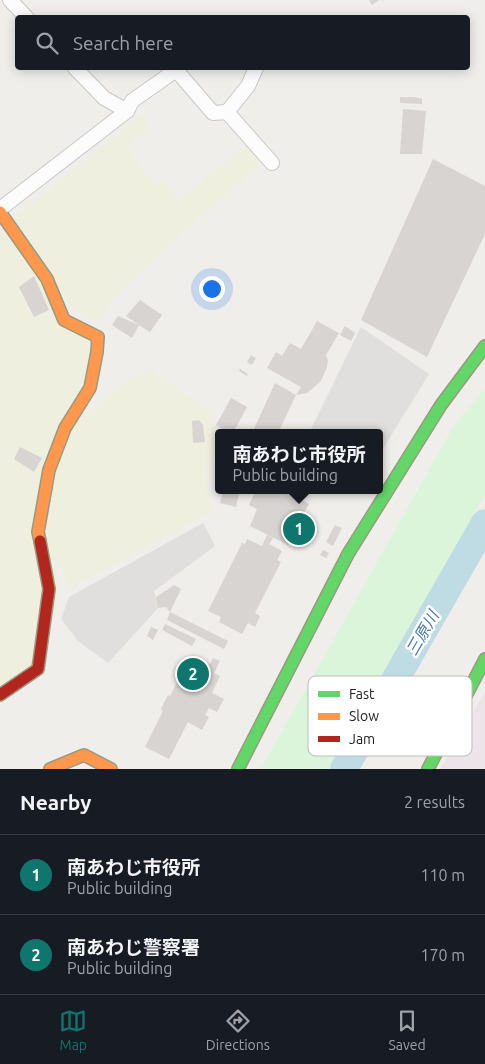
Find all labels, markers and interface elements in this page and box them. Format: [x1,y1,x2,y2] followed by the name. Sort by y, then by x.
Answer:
[15,15,470,70] search box
[33,29,61,57] icon: search
[73,32,173,54] text: Search here
[199,276,225,302] your location
[215,429,383,494] popup
[232,443,366,465] text: 南あわじ市役所
[232,466,338,484] text: Public building
[283,510,315,548] pin: 1
[402,606,443,658] water label: 三原川
[177,655,209,693] pin: 2
[308,676,472,756] legend
[349,686,375,702] text: Fast
[349,708,379,724] text: Slow
[349,731,375,747] text: Jam
[20,790,91,814] text: Nearby
[404,793,465,811] text: 2 results
[67,856,200,878] text: 南あわじ市役所
[31,866,41,884] text: 1
[420,866,465,884] text: 110 m
[67,879,172,897] text: Public building
[67,936,200,958] text: 南あわじ警察署
[31,946,41,964] text: 2
[420,946,465,964] text: 170 m
[67,959,172,977] text: Public building
[59,1007,87,1053] tab: Map
[206,1007,270,1053] tab: Directions
[388,1007,426,1053] tab: Saved

